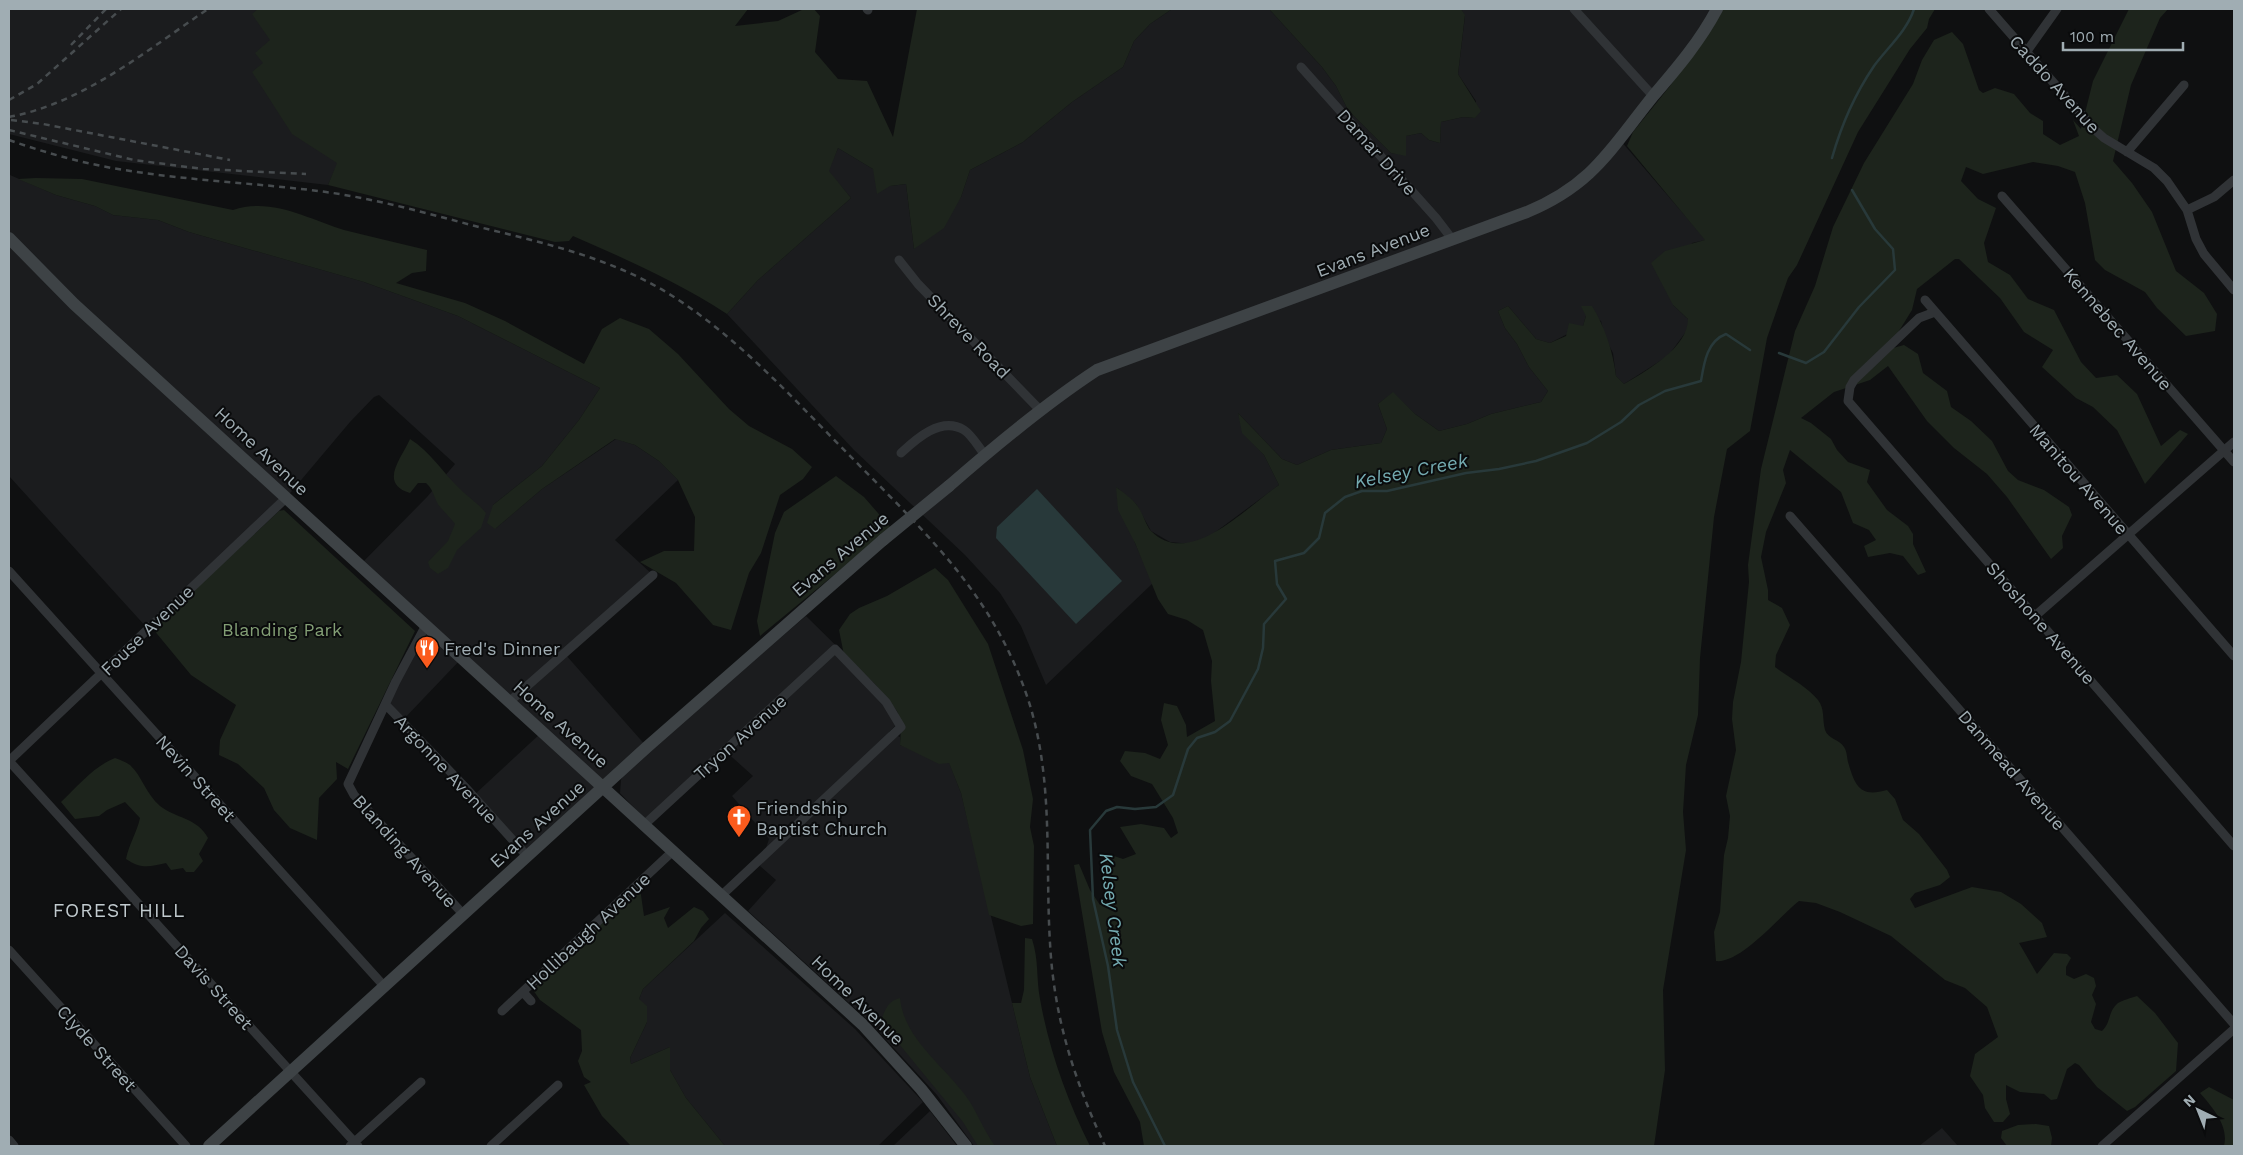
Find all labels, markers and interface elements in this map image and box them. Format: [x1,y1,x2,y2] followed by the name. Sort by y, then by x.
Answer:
[2063,20,2183,52] scale bar
[2070,28,2114,46] text: 100 m
[2005,31,2105,137] street label: Caddo Avenue
[1333,105,1421,199] street label: Damar Drive
[1313,219,1433,281] street label: Evans Avenue
[2059,264,2177,394] street label: Kennebec Avenue
[923,289,1015,383] street label: Shreve Road
[211,402,313,500] street label: Home Avenue
[2025,419,2133,539] street label: Manitou Avenue
[1352,449,1470,493] water label: Kelsey Creek
[787,507,893,601] street label: Evans Avenue
[1982,557,2100,689] street label: Shoshone Avenue
[96,580,198,680] street label: Fouse Avenue
[222,619,342,640] park label: Blanding Park
[414,635,440,669] restaurant icon: Fred's Dinner
[444,638,560,659] place label: Fred's Dinner
[509,676,613,772] street label: Home Avenue
[689,690,791,784] street label: Tryon Avenue
[1954,706,2070,834] street label: Danmead Avenue
[390,710,502,828] street label: Argonne Avenue
[152,731,241,826] street label: Nevin Street
[485,776,589,872] street label: Evans Avenue
[349,790,461,912] street label: Blanding Avenue
[756,797,887,839] place label: Friendship Baptist Church
[726,804,752,838] church icon: Friendship Baptist Church
[1095,851,1132,969] water label: Kelsey Creek
[522,868,654,994] street label: Hollibaugh Avenue
[53,899,185,922] district label: FOREST HILL
[170,940,258,1034] street label: Davis Street
[807,951,909,1049] street label: Home Avenue
[53,1001,141,1096] street label: Clyde Street
[2173,1085,2223,1135] north arrow
[2180,1091,2198,1110] text: N

